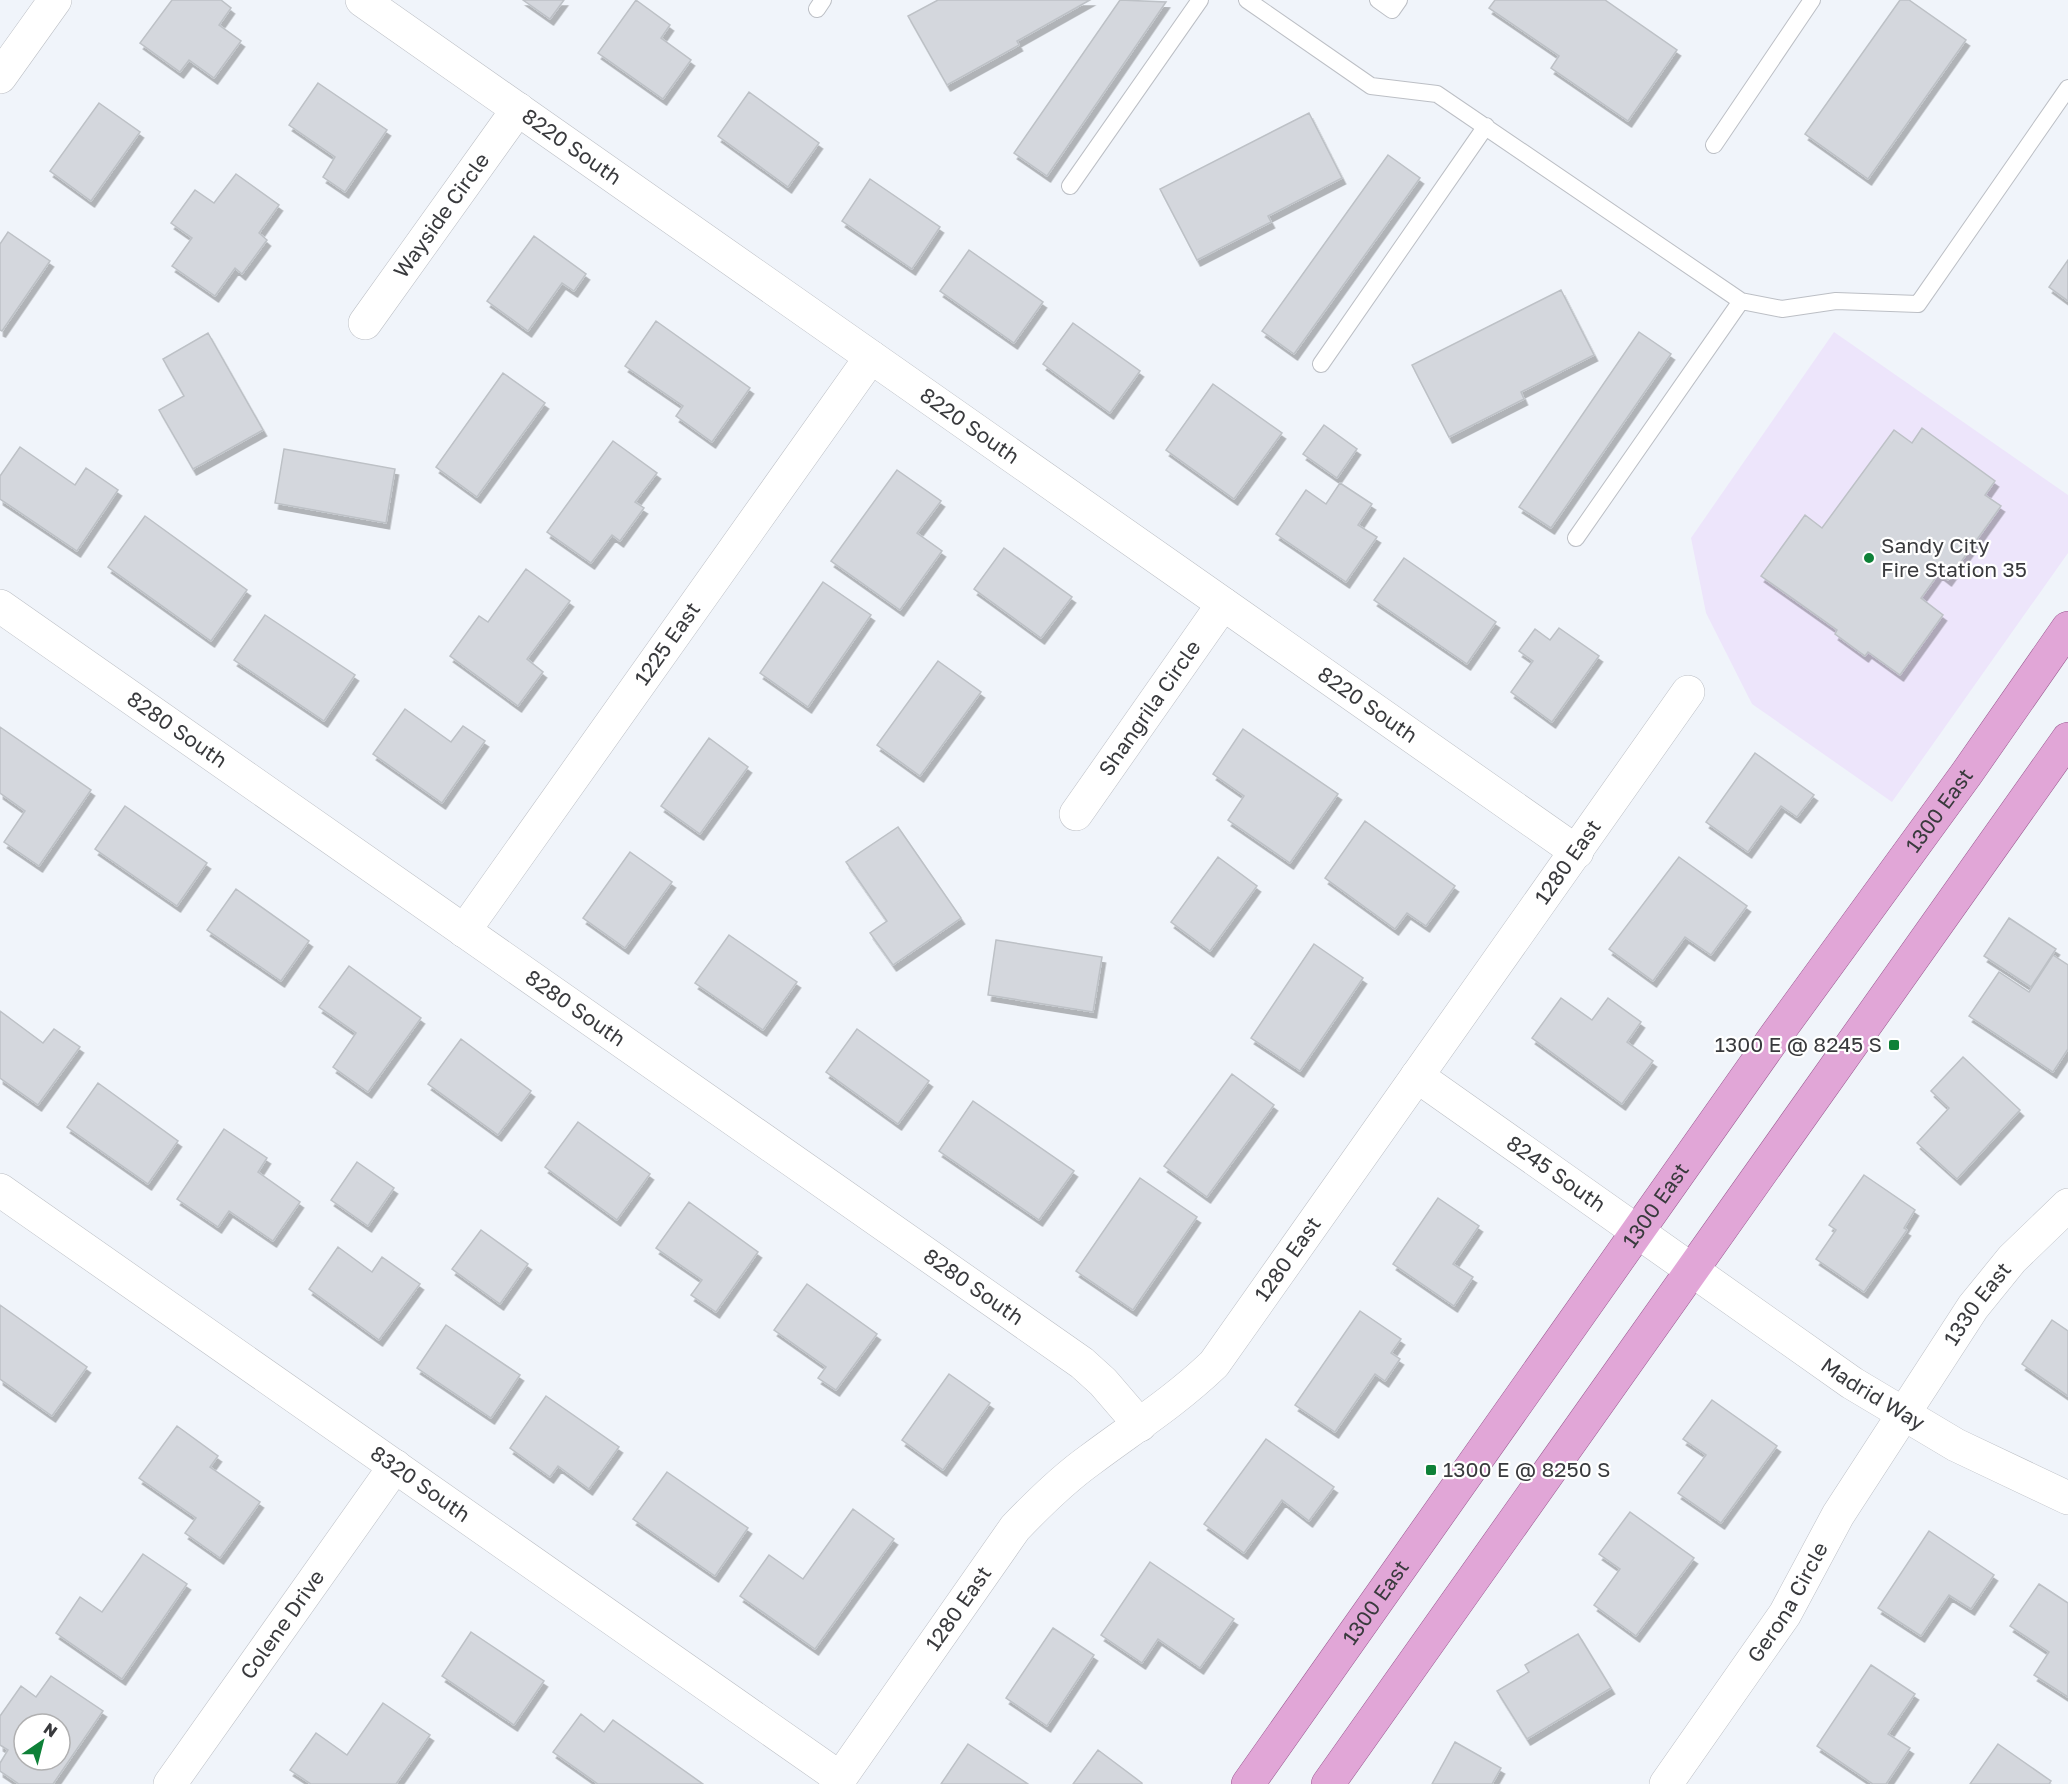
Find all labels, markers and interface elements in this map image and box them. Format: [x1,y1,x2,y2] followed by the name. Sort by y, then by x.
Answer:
[517,102,627,190] street label: 8220 South
[387,147,494,283] street label: Wayside Circle
[915,381,1025,469] street label: 8220 South
[1881,532,2027,582] place label: Sandy City Fire Station 35
[1862,551,1876,565] marker: Sandy City Fire Station 35
[628,597,705,690] street label: 1225 East
[1093,635,1206,781] street label: Shangrila Circle
[1313,660,1423,748] street label: 8220 South
[122,685,233,773] street label: 8280 South
[1899,763,1978,857] street label: 1300 East
[1529,814,1606,909] street label: 1280 East
[521,964,631,1052] street label: 8280 South
[1715,1031,1882,1057] place label: 1300 E @ 8245 S
[1887,1038,1901,1052] marker: 1300 E @ 8245 S
[1502,1129,1611,1217] street label: 8245 South
[1616,1157,1694,1252] street label: 1300 East
[1248,1211,1326,1306] street label: 1280 East
[919,1242,1029,1330] street label: 8280 South
[1938,1256,2016,1350] street label: 1330 East
[1816,1351,1930,1436] street label: Madrid Way
[366,1440,476,1527] street label: 8320 South
[1443,1456,1610,1482] place label: 1300 E @ 8250 S
[1424,1463,1438,1477] marker: 1300 E @ 8250 S
[1741,1537,1833,1667] street label: Gerona Circle
[1336,1555,1414,1649] street label: 1300 East
[919,1561,996,1655] street label: 1280 East
[234,1564,329,1684] street label: Colene Drive
[12,1712,72,1772] north arrow
[40,1718,61,1741] text: N

